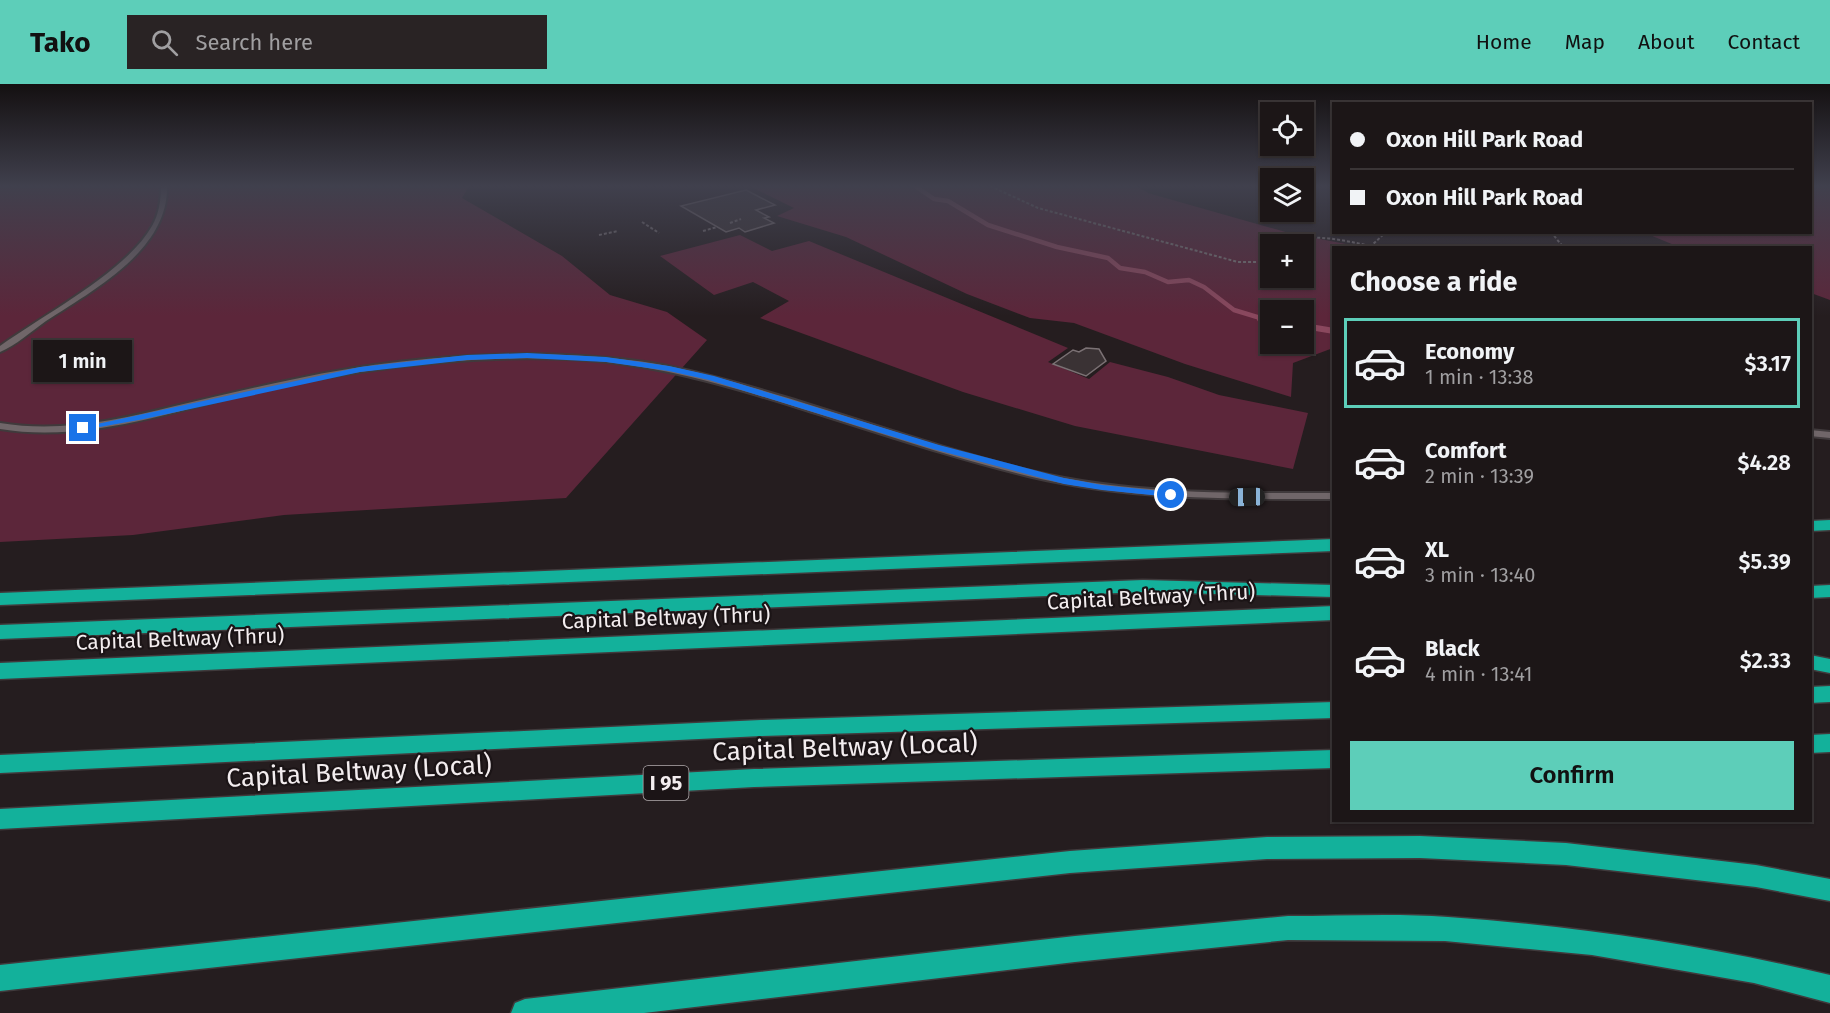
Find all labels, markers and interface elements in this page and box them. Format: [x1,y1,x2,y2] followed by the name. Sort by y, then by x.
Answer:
[127,15,547,69] search box
[30,26,91,59] text: Tako
[148,26,181,59] icon: search
[196,29,313,56] text: Search here
[1476,29,1532,55] text: Home
[1565,29,1605,55] text: Map
[1638,29,1695,55] text: About
[1728,29,1800,55] text: Contact
[1260,102,1314,354] map controls
[1260,102,1314,156] button: locate
[1386,126,1583,153] text: Oxon Hill Park Road
[1260,168,1314,222] button: layers
[1386,184,1583,211] text: Oxon Hill Park Road
[1260,234,1314,288] button: +
[1350,266,1517,298] text: Choose a ride
[1260,300,1314,354] button: −
[1353,336,1407,390] icon: car
[1425,338,1514,365] text: Economy
[34,341,132,383] callout: 1 min
[58,349,107,373] text: 1 min
[1744,350,1791,377] text: $3.17
[1425,365,1533,389] text: 1 min · 13:38
[69,414,96,441] route end
[1353,435,1407,489] icon: car
[1425,437,1506,464] text: Comfort
[1738,449,1791,476] text: $4.28
[1425,464,1534,488] text: 2 min · 13:39
[1157,481,1184,508] route start
[1229,488,1265,506] car
[1353,534,1407,588] icon: car
[1425,536,1449,563] text: XL
[1739,548,1791,575] text: $5.39
[1425,563,1535,587] text: 3 min · 13:40
[1046,579,1256,615] street label: Capital Beltway (Thru)
[561,601,771,635] street label: Capital Beltway (Thru)
[75,622,285,656] street label: Capital Beltway (Thru)
[1353,633,1407,687] icon: car
[1425,635,1480,662] text: Black
[1740,647,1791,674] text: $2.33
[1425,662,1532,686] text: 4 min · 13:41
[712,727,978,768] street label: Capital Beltway (Local)
[1350,741,1794,810] button: Confirm
[226,749,492,794] street label: Capital Beltway (Local)
[644,766,688,800] road number: I 95

